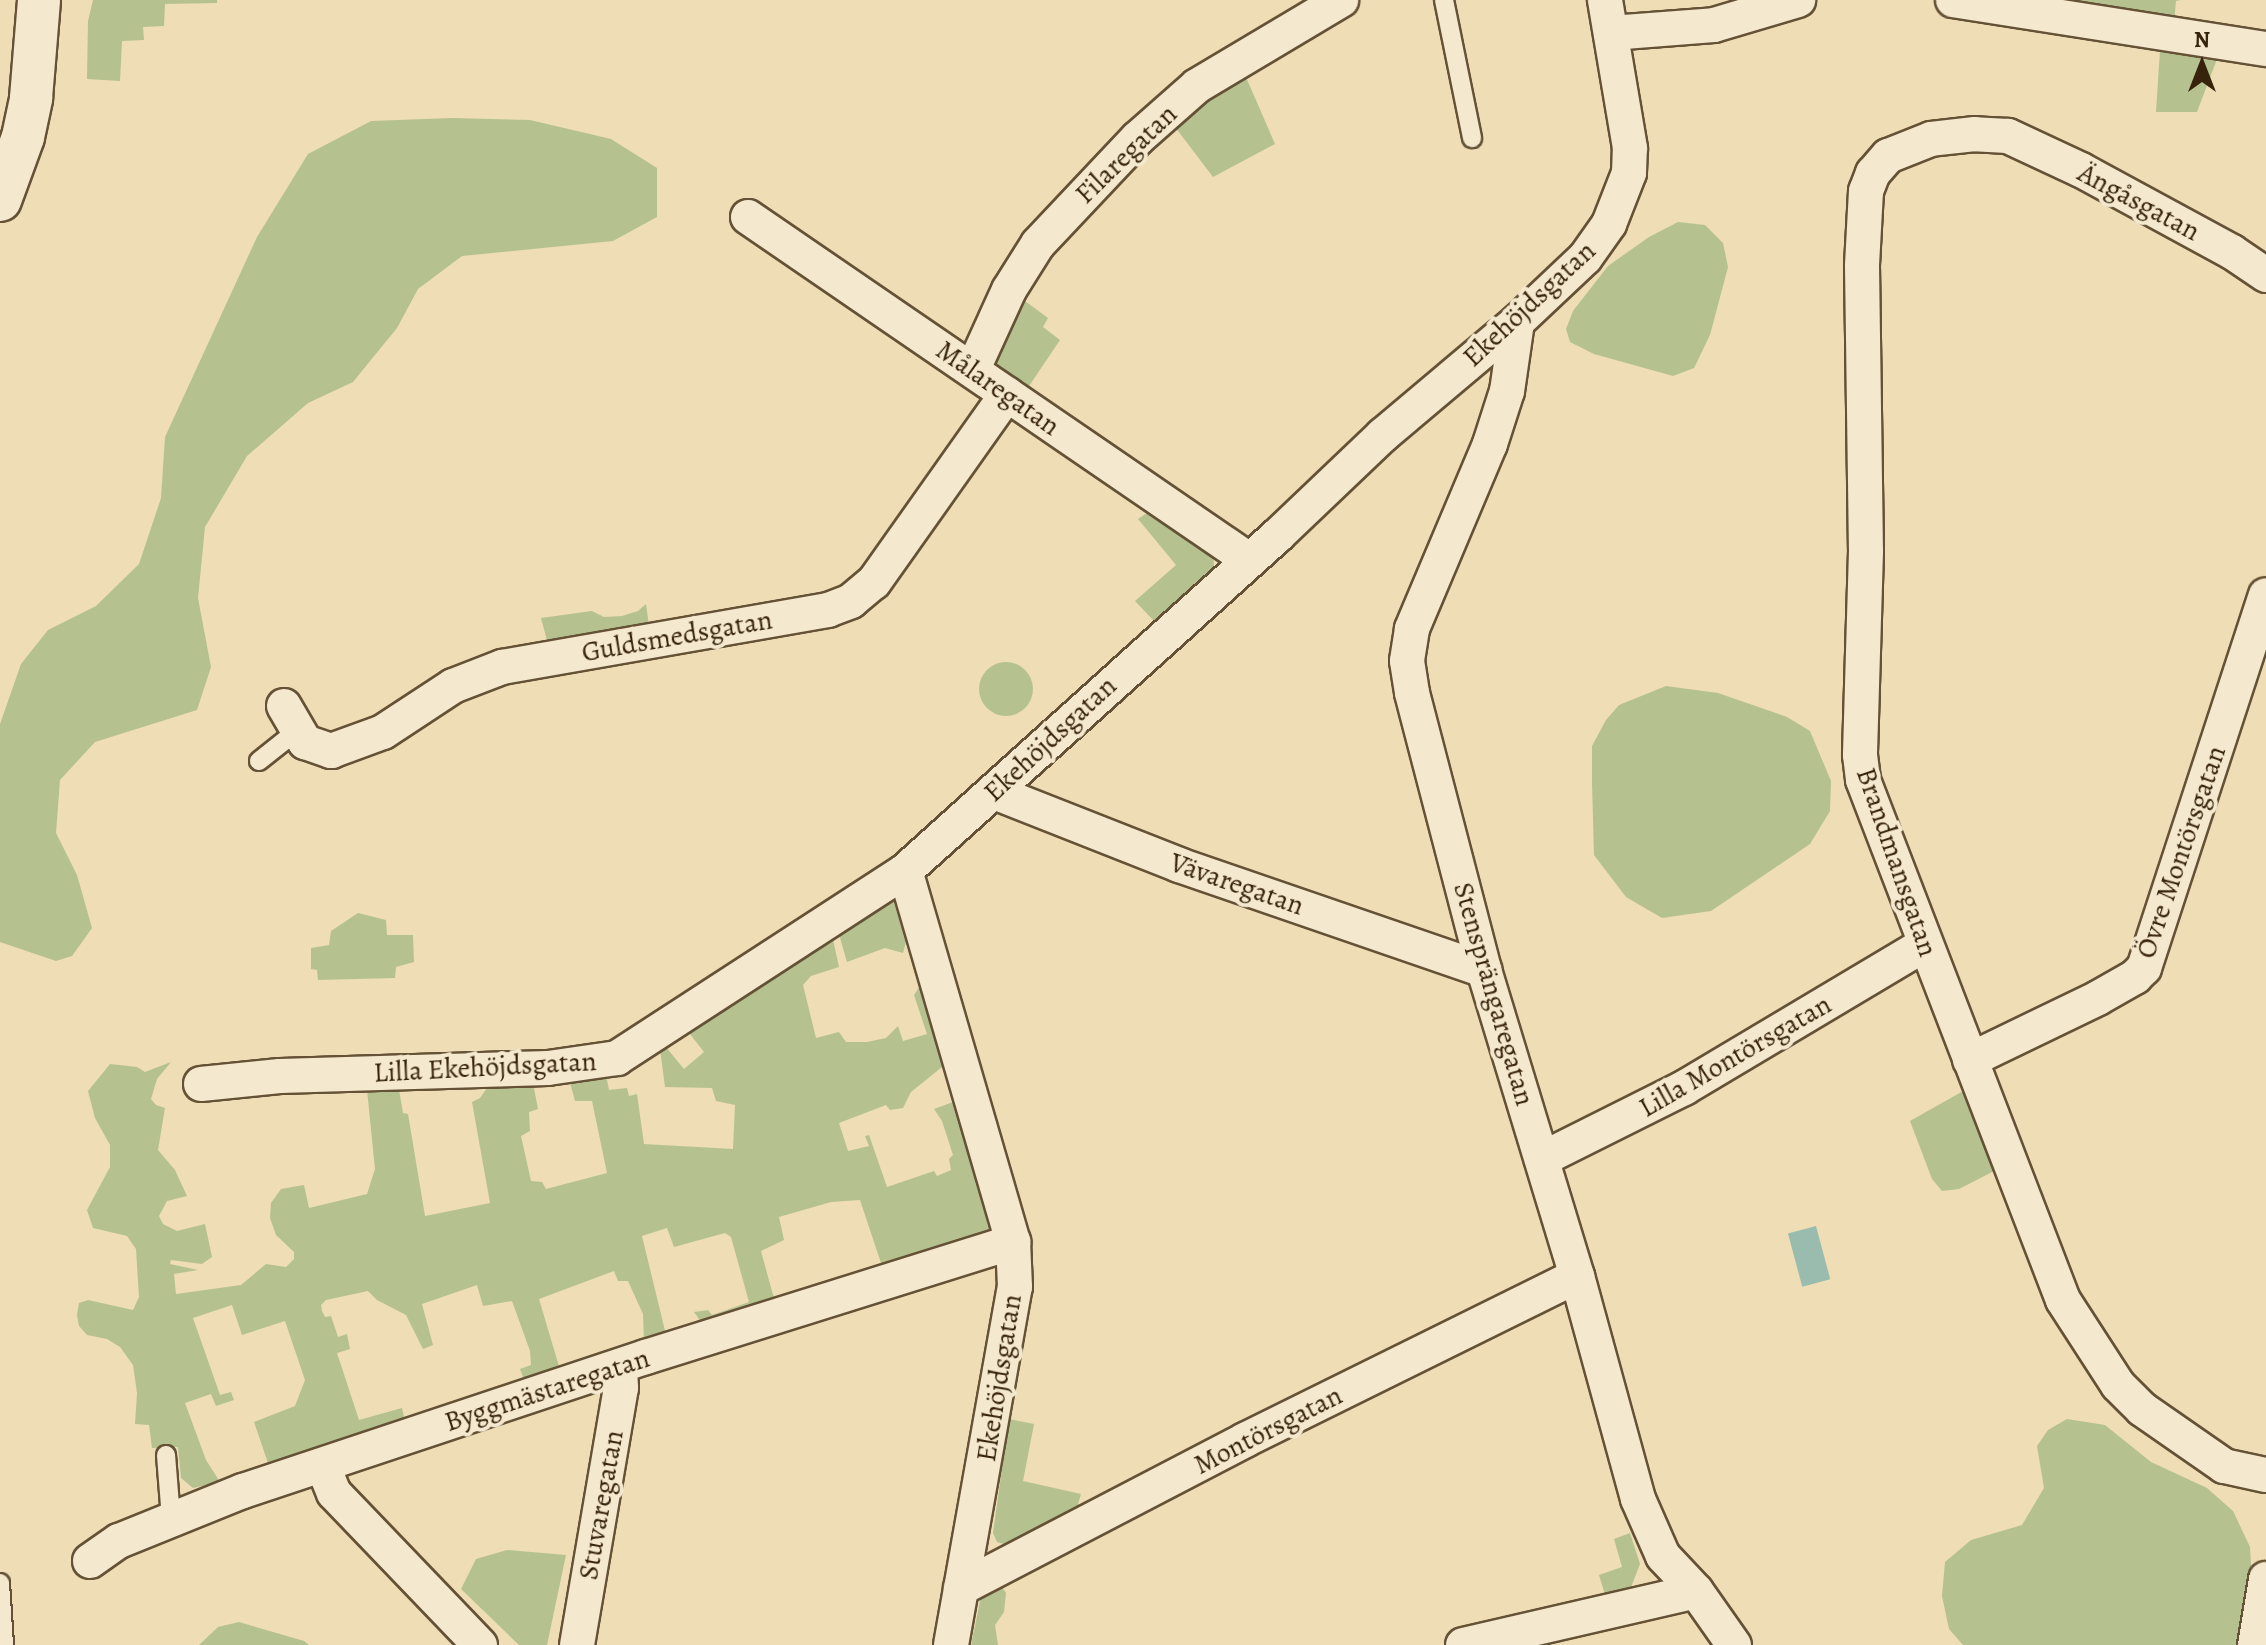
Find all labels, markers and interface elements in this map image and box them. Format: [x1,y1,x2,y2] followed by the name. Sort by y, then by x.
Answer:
[2162,24,2242,104] north arrow
[2194,25,2210,55] text: N
[1068,97,1184,211] street label: Filaregatan
[2072,156,2206,248] street label: Ängåsgatan
[1456,234,1602,374] street label: Ekehöjdsgatan
[930,333,1066,443] street label: Målaregatan
[579,603,775,669] street label: Guldsmedsgatan
[977,669,1123,809] street label: Ekehöjdsgatan
[2129,741,2233,963] street label: Övre Montörsgatan
[1849,763,1945,961] street label: Brandmansgatan
[1166,845,1308,923] street label: Vävaregatan
[1446,879,1542,1109] street label: Stensprängaregatan
[1633,987,1837,1125] street label: Lilla Montörsgatan
[373,1044,597,1090] street label: Lilla Ekehöjdsgatan
[969,1292,1029,1464] street label: Ekehöjdsgatan
[440,1341,654,1439] street label: Byggmästaregatan
[1188,1378,1348,1482] street label: Montörsgatan
[571,1428,631,1582] street label: Stuvaregatan

